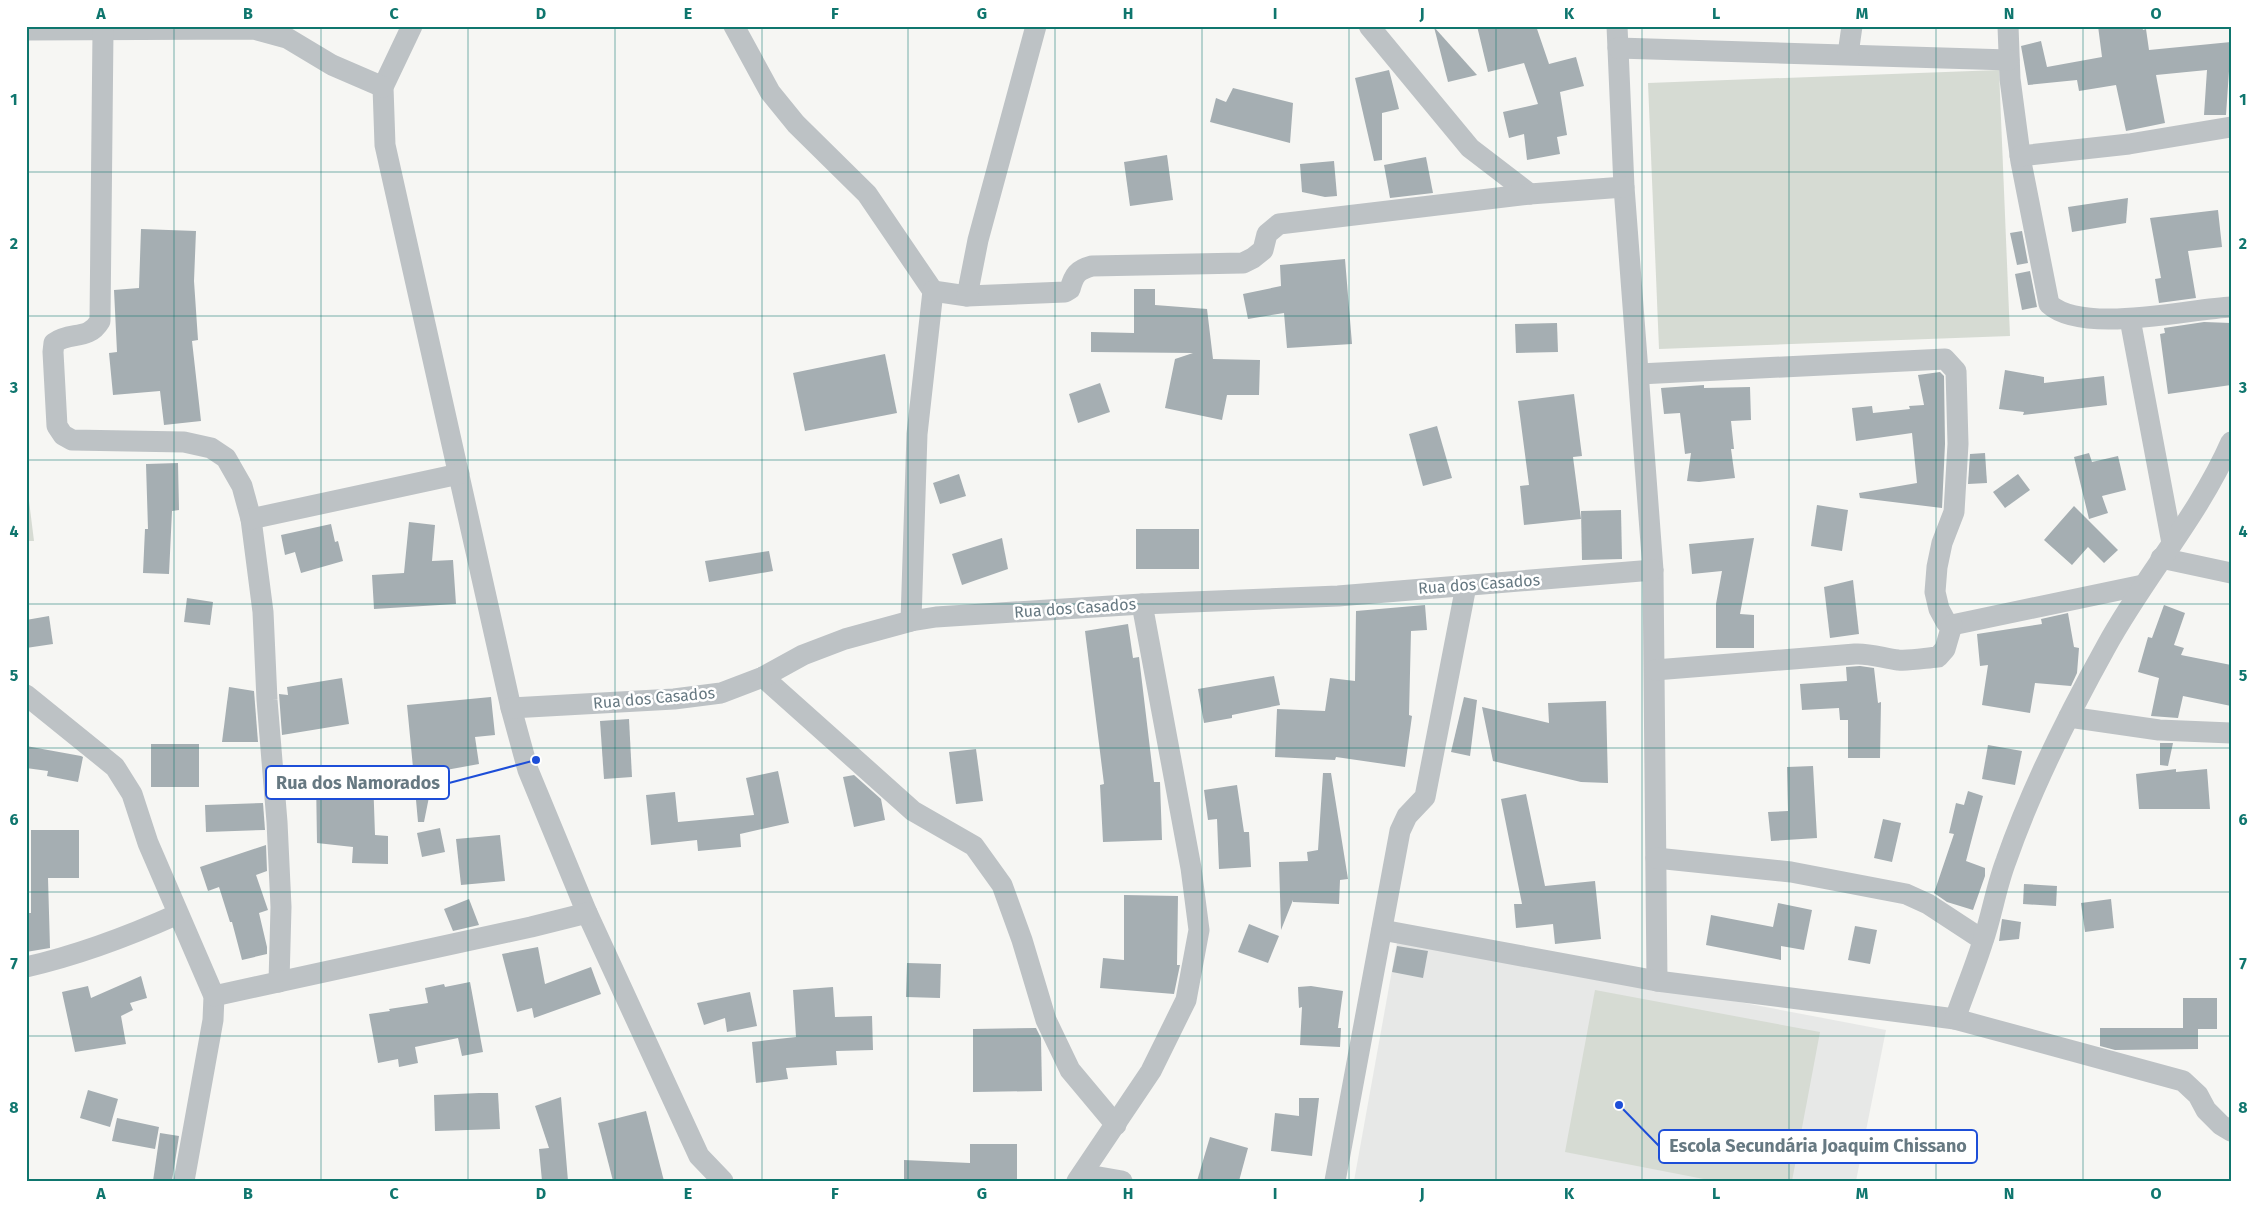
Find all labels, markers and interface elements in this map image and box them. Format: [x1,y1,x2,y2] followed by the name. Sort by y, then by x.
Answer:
[95,4,106,23] text: A
[243,4,253,23] text: B
[389,4,399,23] text: C
[536,4,546,23] text: D
[684,4,692,23] text: E
[831,4,839,23] text: F
[977,4,987,23] text: G
[1123,4,1133,23] text: H
[1273,4,1277,23] text: I
[1418,4,1425,23] text: J
[1564,4,1575,23] text: K
[1712,4,1720,23] text: L
[1856,4,1869,23] text: M
[2004,4,2014,23] text: N
[2150,4,2162,23] text: O
[10,90,18,109] text: 1
[2239,90,2247,109] text: 1
[10,234,18,253] text: 2
[2239,234,2247,253] text: 2
[9,378,18,397] text: 3
[2238,378,2247,397] text: 3
[9,522,19,541] text: 4
[2238,522,2248,541] text: 4
[1417,570,1541,598] street label: Rua dos Casados
[1013,594,1137,622] street label: Rua dos Casados
[10,666,19,685] text: 5
[2239,666,2248,685] text: 5
[592,683,716,713] street label: Rua dos Casados
[266,766,449,799] callout: Rua dos Namorados
[276,772,440,794] text: Rua dos Namorados
[9,810,19,829] text: 6
[2238,810,2248,829] text: 6
[10,954,18,973] text: 7
[2239,954,2247,973] text: 7
[9,1098,19,1117] text: 8
[2238,1098,2248,1117] text: 8
[1659,1130,1977,1163] callout: Escola Secundária Joaquim Chissano
[1669,1135,1967,1157] text: Escola Secundária Joaquim Chissano
[95,1184,106,1203] text: A
[243,1184,253,1203] text: B
[389,1184,399,1203] text: C
[536,1184,546,1203] text: D
[684,1184,692,1203] text: E
[831,1184,839,1203] text: F
[977,1184,987,1203] text: G
[1123,1184,1133,1203] text: H
[1273,1184,1277,1203] text: I
[1418,1184,1425,1203] text: J
[1564,1184,1575,1203] text: K
[1712,1184,1720,1203] text: L
[1856,1184,1869,1203] text: M
[2004,1184,2014,1203] text: N
[2150,1184,2162,1203] text: O

